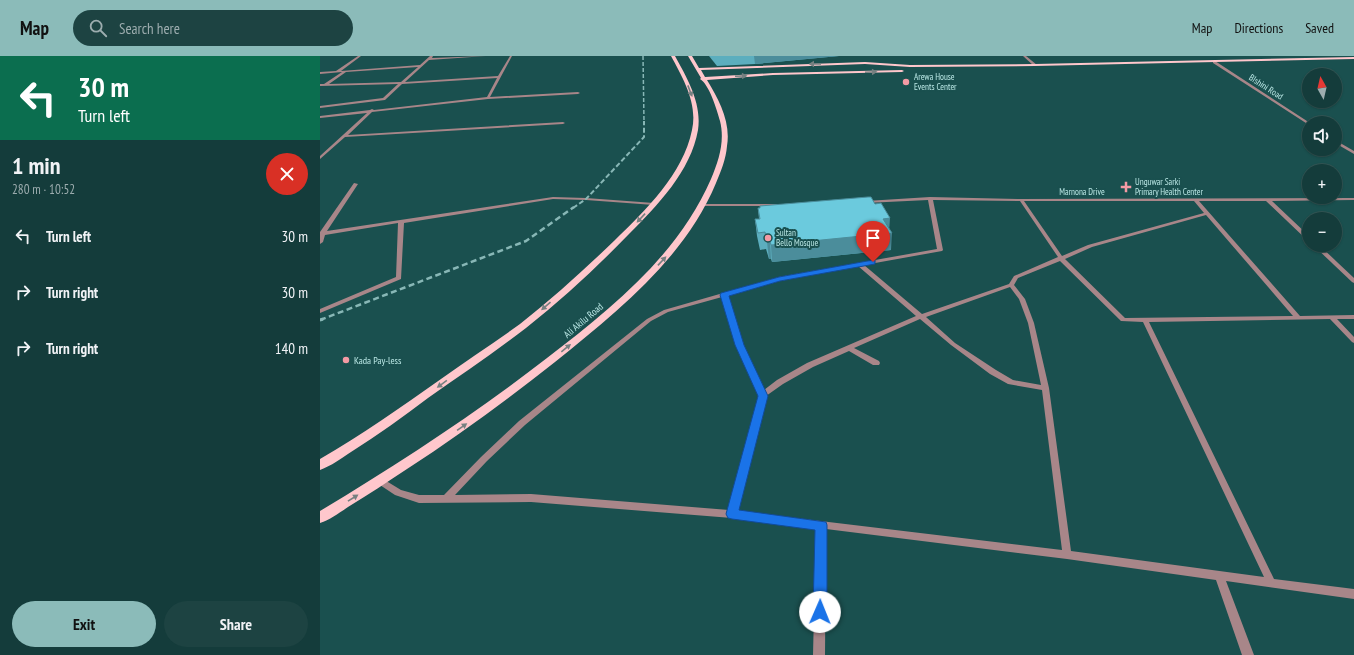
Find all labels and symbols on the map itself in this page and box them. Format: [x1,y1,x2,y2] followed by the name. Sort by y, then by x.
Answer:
[809,60,821,67] one-way arrow
[1302,68,1342,108] north arrow
[865,69,878,75] one-way arrow
[914,71,957,92] place label: Arewa House Events Center
[1247,71,1285,102] street label: BIshini Road
[735,72,747,79] one-way arrow
[901,77,911,87] marker: Arewa House Events Center
[687,86,693,98] one-way arrow
[1135,176,1203,197] place label: Unguwar Sarki Primary Health Center
[1120,181,1132,193] marker: Unguwar Sarki Primary Health Center
[1059,186,1105,197] street label: Marnona Drive
[636,213,646,223] one-way arrow
[856,221,890,262] pin
[776,227,818,248] place label: Sultan Bello Mosque
[763,233,773,243] marker: Sultan Bello Mosque
[657,256,667,266] one-way arrow
[561,300,606,341] street label: Ali Akilu Road
[540,302,551,311] one-way arrow
[560,344,571,353] one-way arrow
[354,354,402,367] place label: Kada Pay-less
[341,355,351,365] marker: Kada Pay-less
[436,380,447,388] one-way arrow
[456,422,467,431] one-way arrow
[348,494,358,502] one-way arrow
[799,591,841,633] position arrow

